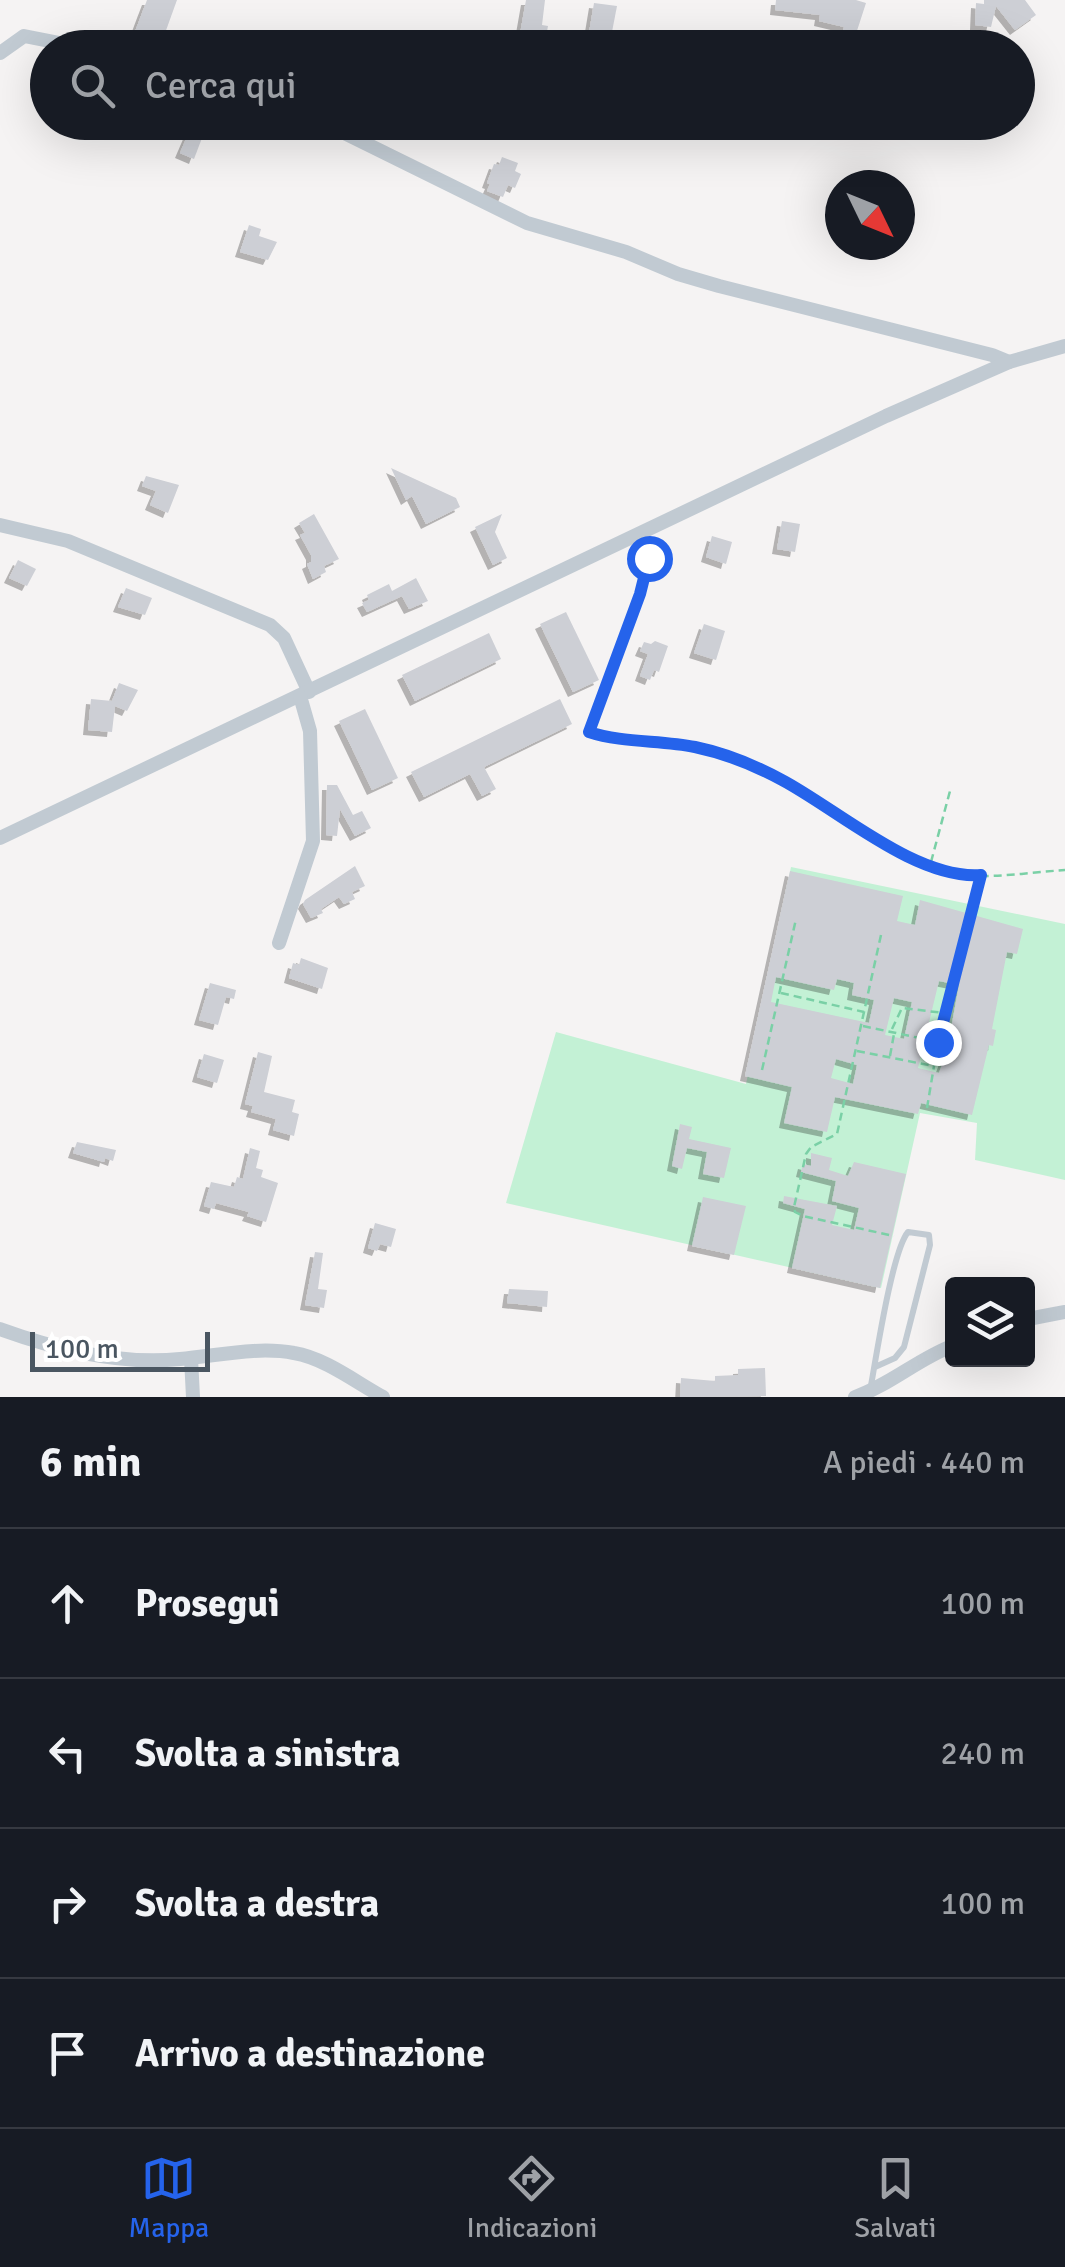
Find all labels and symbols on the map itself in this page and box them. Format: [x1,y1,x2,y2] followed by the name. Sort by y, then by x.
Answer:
[825,170,915,260] north arrow
[627,536,673,582] route start
[916,1020,962,1066] route end
[30,1327,210,1372] scale bar

